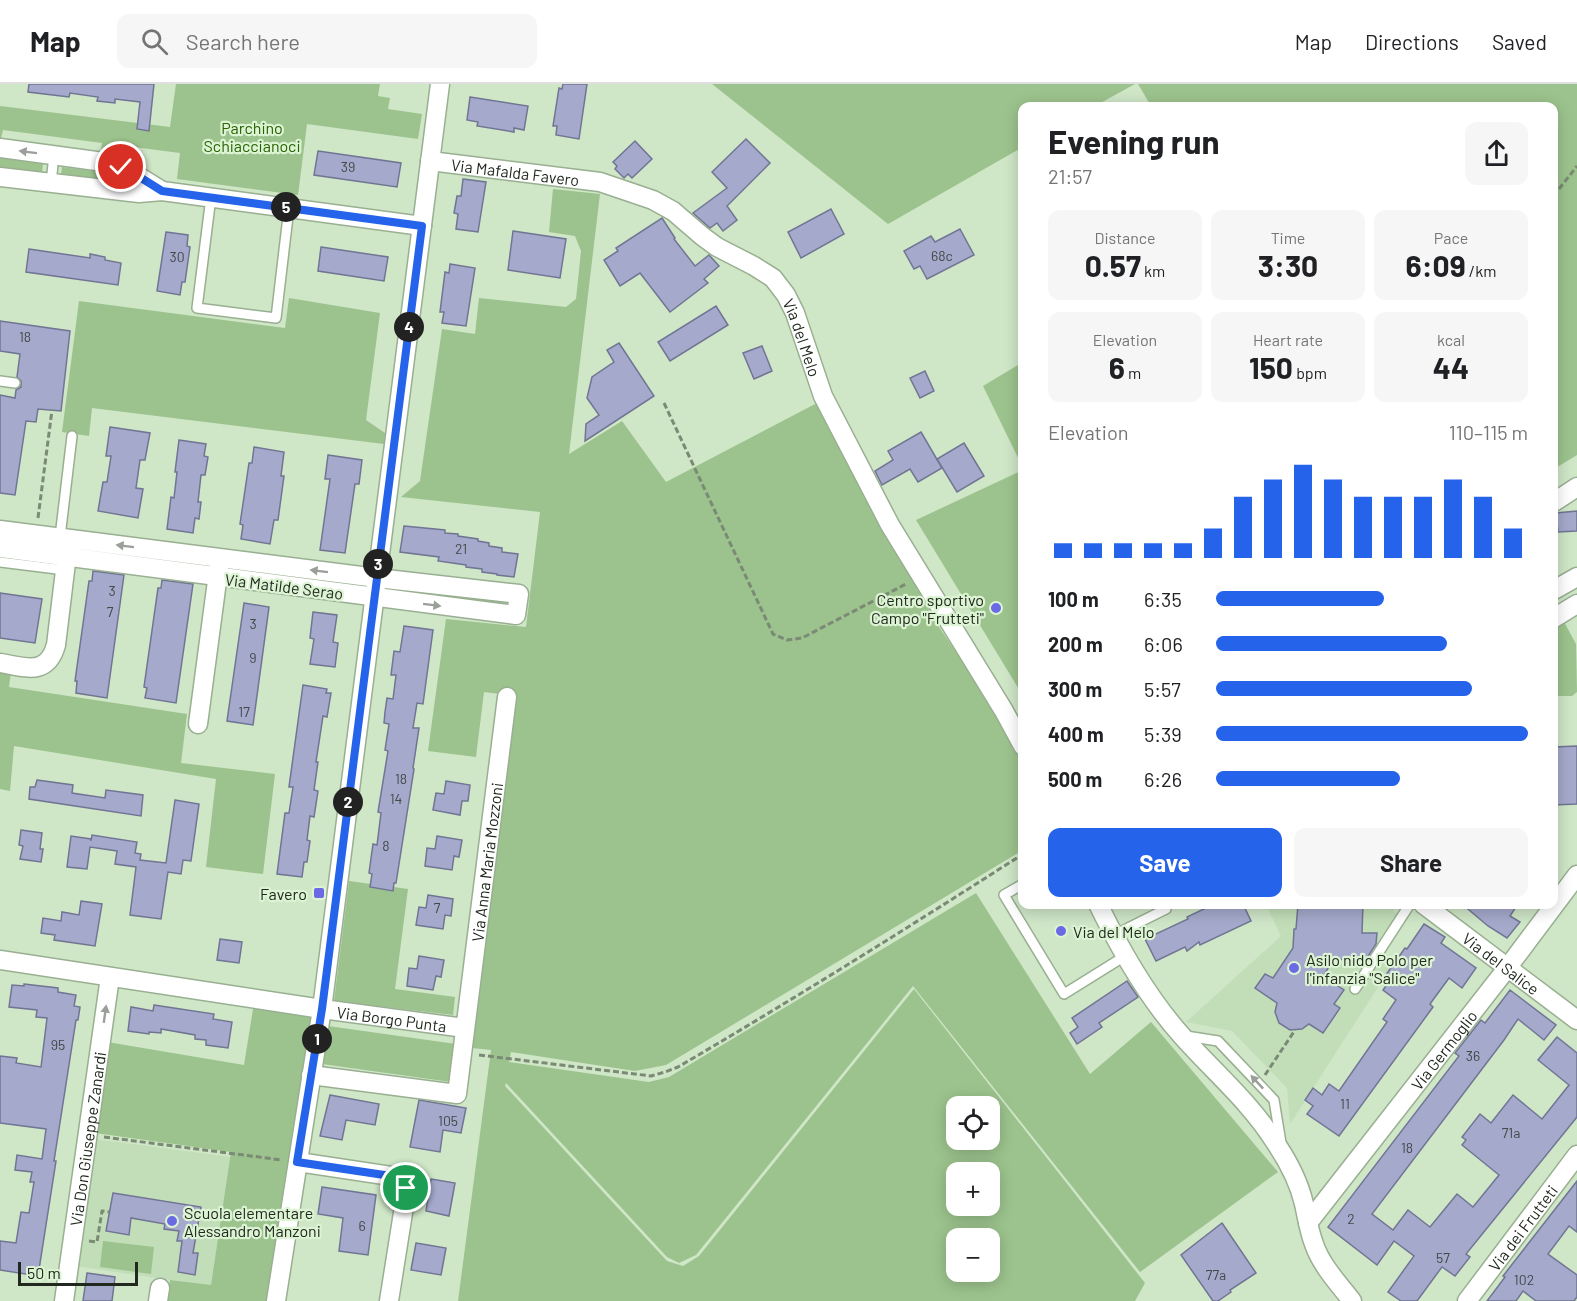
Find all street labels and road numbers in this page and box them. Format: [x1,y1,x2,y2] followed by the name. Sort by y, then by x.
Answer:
[450,154,581,189] street label: Via Mafalda Favero
[780,295,825,379] street label: Via del Melo
[224,569,344,603] street label: Via Matilde Serao
[467,781,506,943] street label: Via Anna Maria Mozzoni
[1459,928,1543,998] street label: Via del Salice
[336,1002,448,1035] street label: Via Borgo Punta
[1406,1006,1480,1093] street label: Via Germoglio
[65,1050,109,1227] street label: Via Don Giuseppe Zanardi
[1484,1181,1561,1274] street label: Via dei Frutteti

